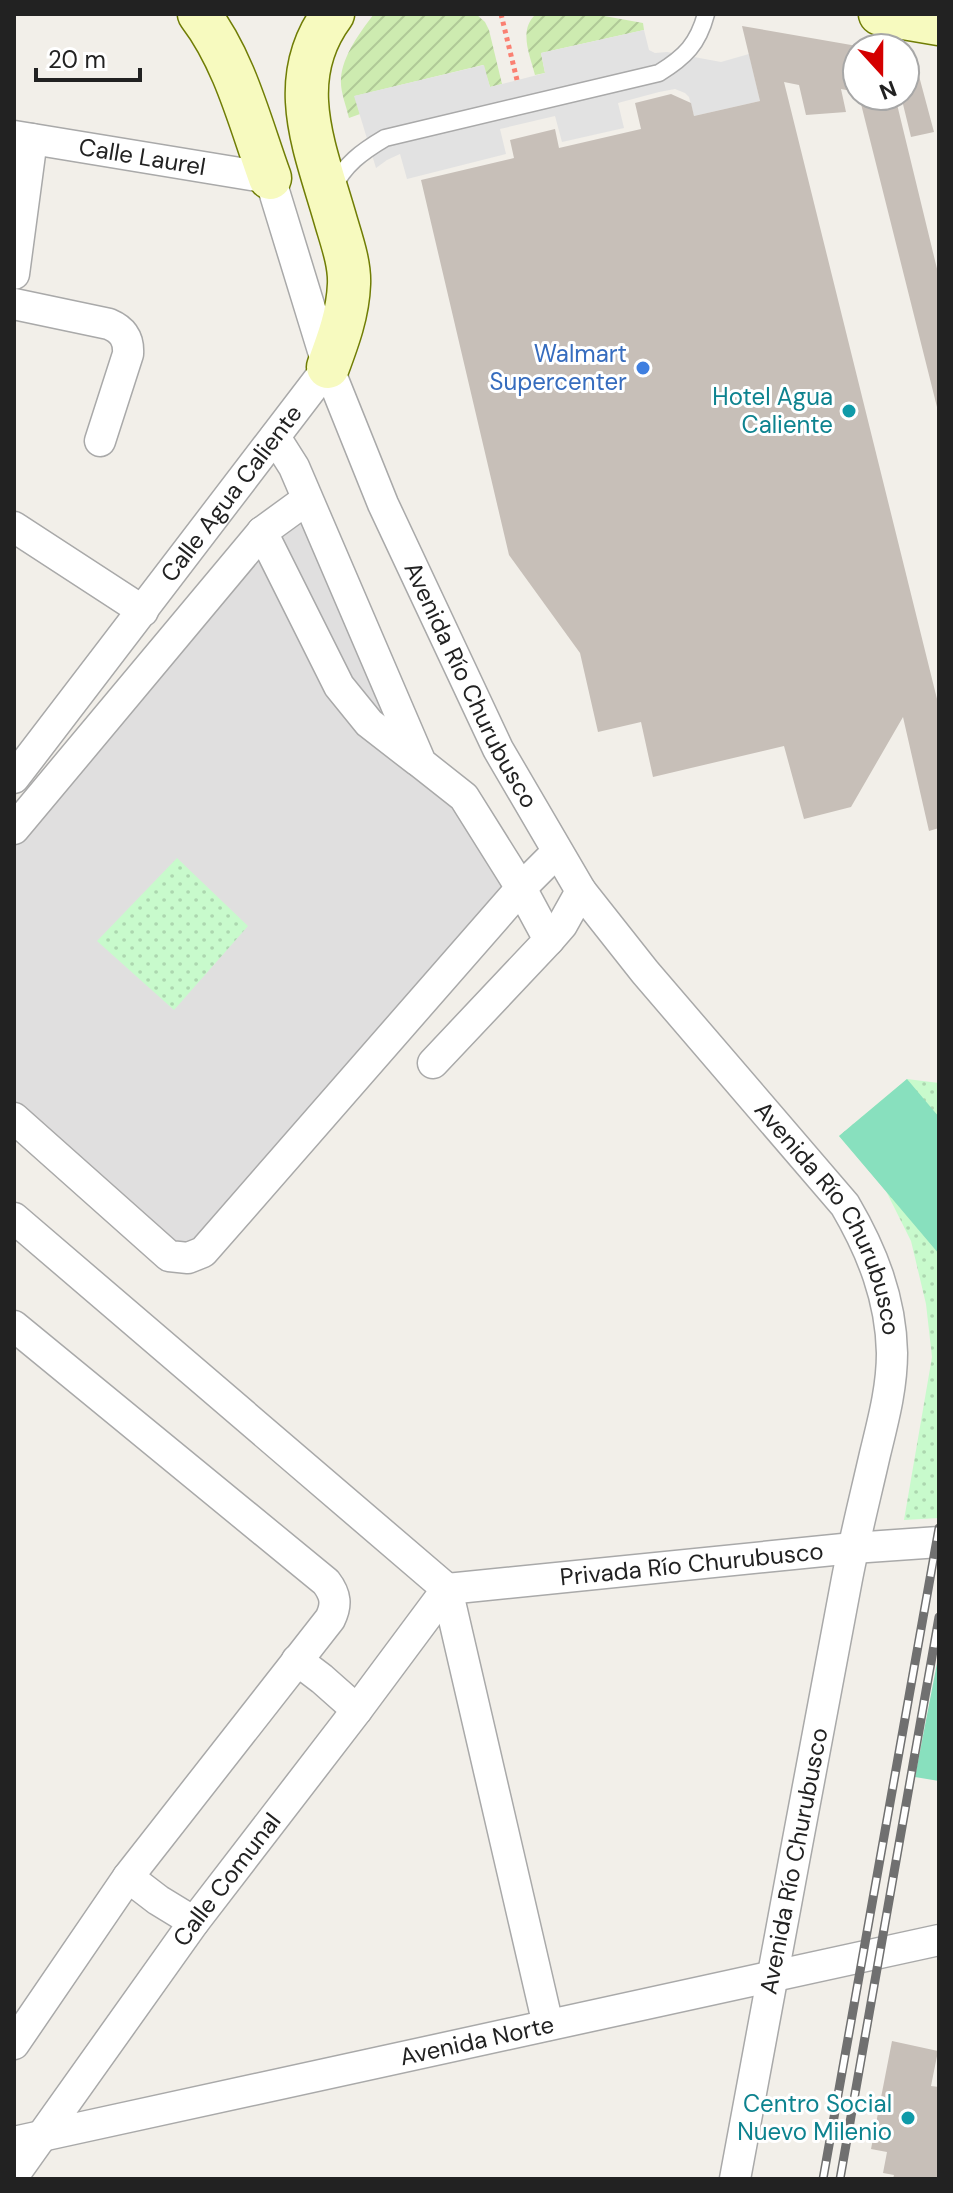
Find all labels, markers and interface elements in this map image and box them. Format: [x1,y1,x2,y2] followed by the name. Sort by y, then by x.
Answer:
[36,32,140,82] scale bar
[841,32,921,112] north arrow
[48,44,106,75] text: 20 m
[875,74,901,107] text: N
[77,131,208,182] street label: Calle Laurel
[490,338,627,397] place label: Walmart Supercenter
[634,359,652,377] marker: Walmart Supercenter
[712,381,833,440] place label: Hotel Agua Caliente
[153,398,309,588] street label: Calle Agua Caliente
[840,402,858,420] marker: Hotel Agua Caliente
[397,557,545,814] street label: Avenida Río Churubusco
[748,1095,907,1337] street label: Avenida Río Churubusco
[558,1535,825,1593] street label: Privada Río Churubusco
[752,1725,835,1997] street label: Avenida Río Churubusco
[166,1806,287,1952] street label: Calle Comunal
[397,2009,557,2072] street label: Avenida Norte
[737,2088,892,2147] place label: Centro Social Nuevo Milenio
[899,2109,917,2127] marker: Centro Social Nuevo Milenio

